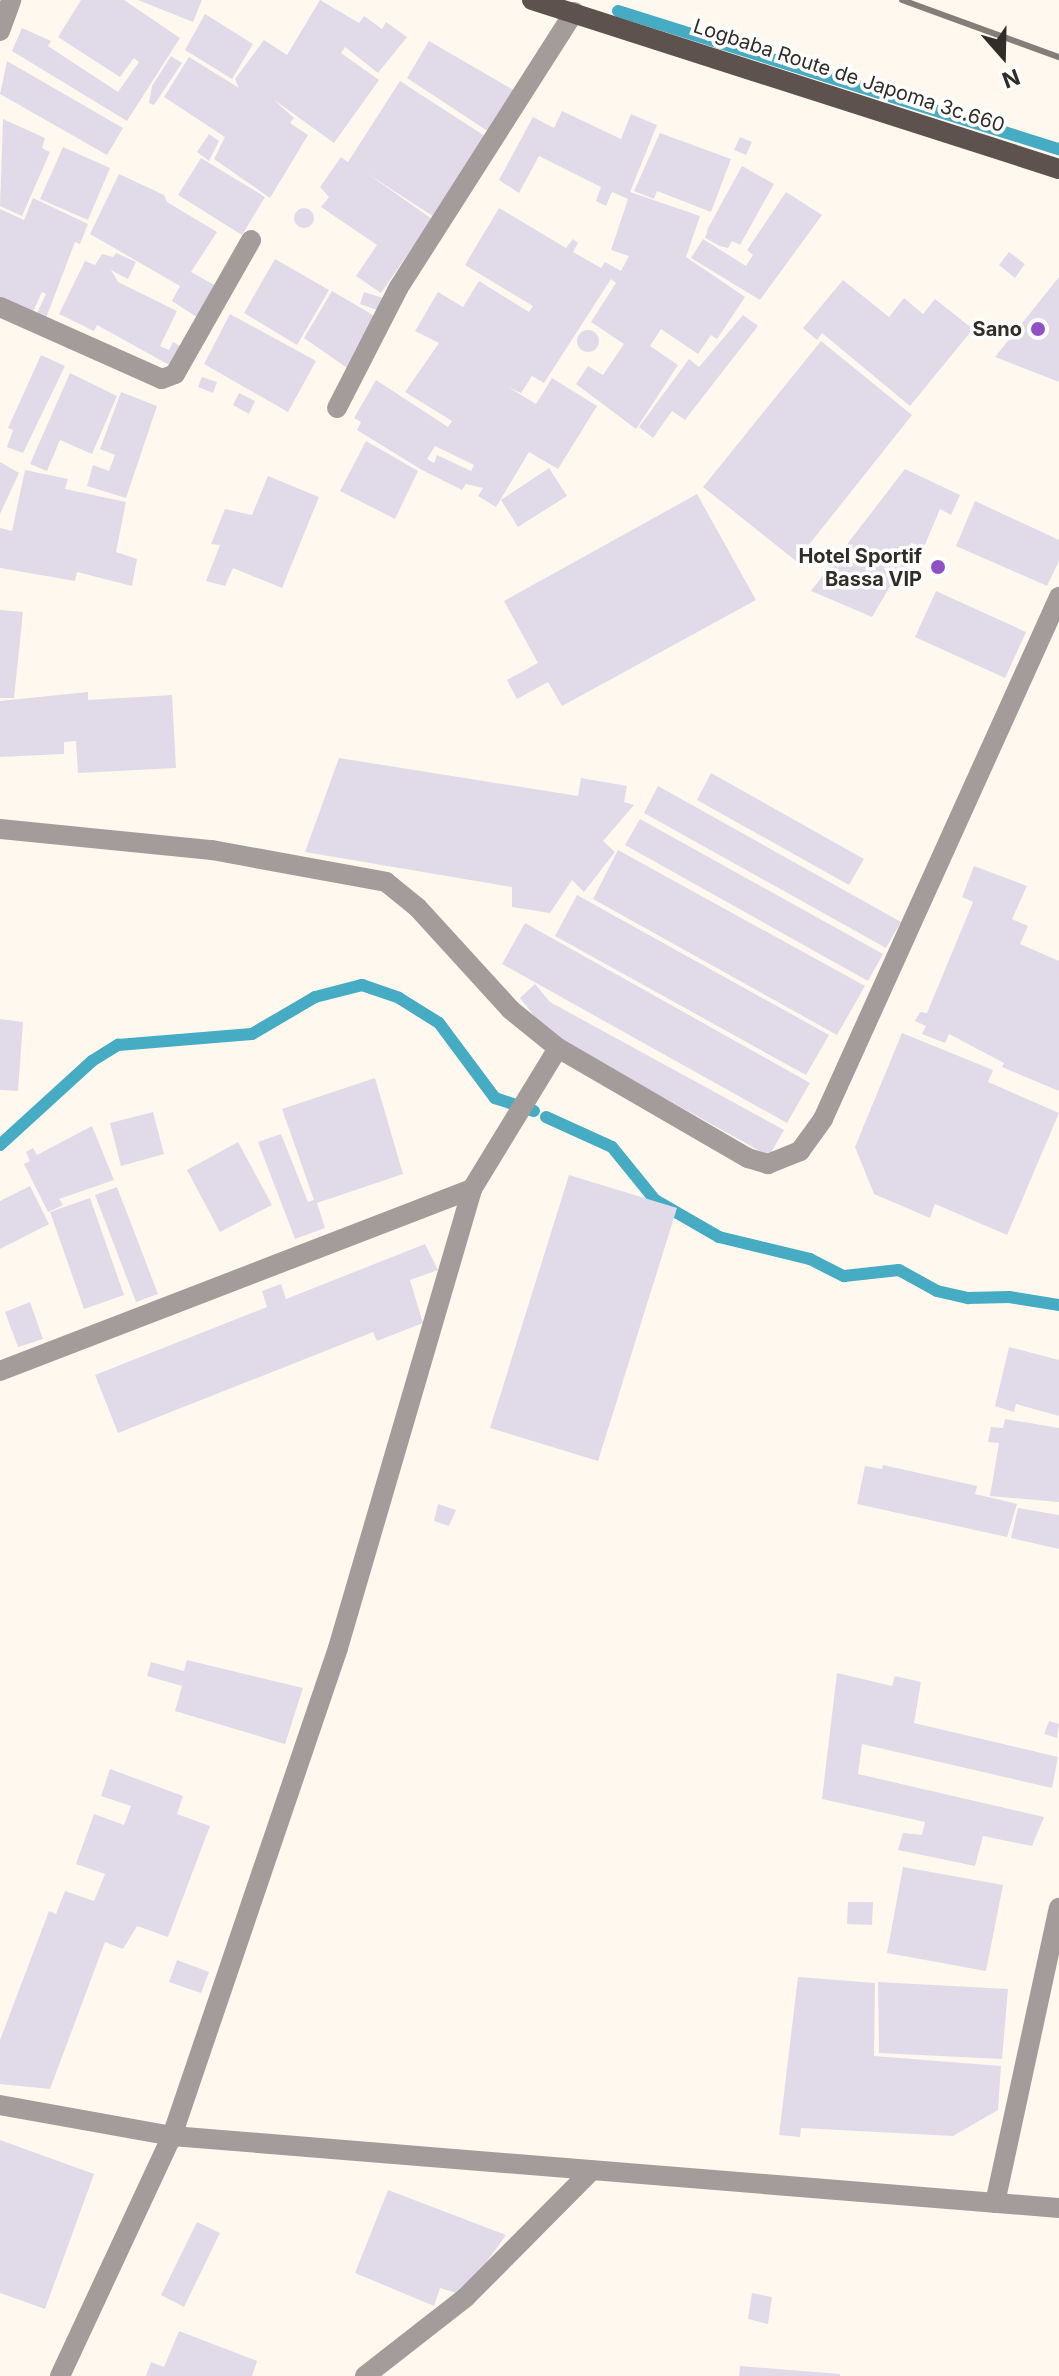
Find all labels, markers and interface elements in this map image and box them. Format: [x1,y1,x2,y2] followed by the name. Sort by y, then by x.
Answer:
[690,14,1008,138] street label: Logbaba Route de Japoma 3c.660
[963,16,1043,96] north arrow
[999,63,1024,94] text: N
[973,317,1022,341] place label: Sano
[1029,320,1047,338] marker: Sano
[798,544,922,591] place label: Hotel Sportif Bassa VIP
[929,558,947,576] marker: Hotel Sportif Bassa VIP

